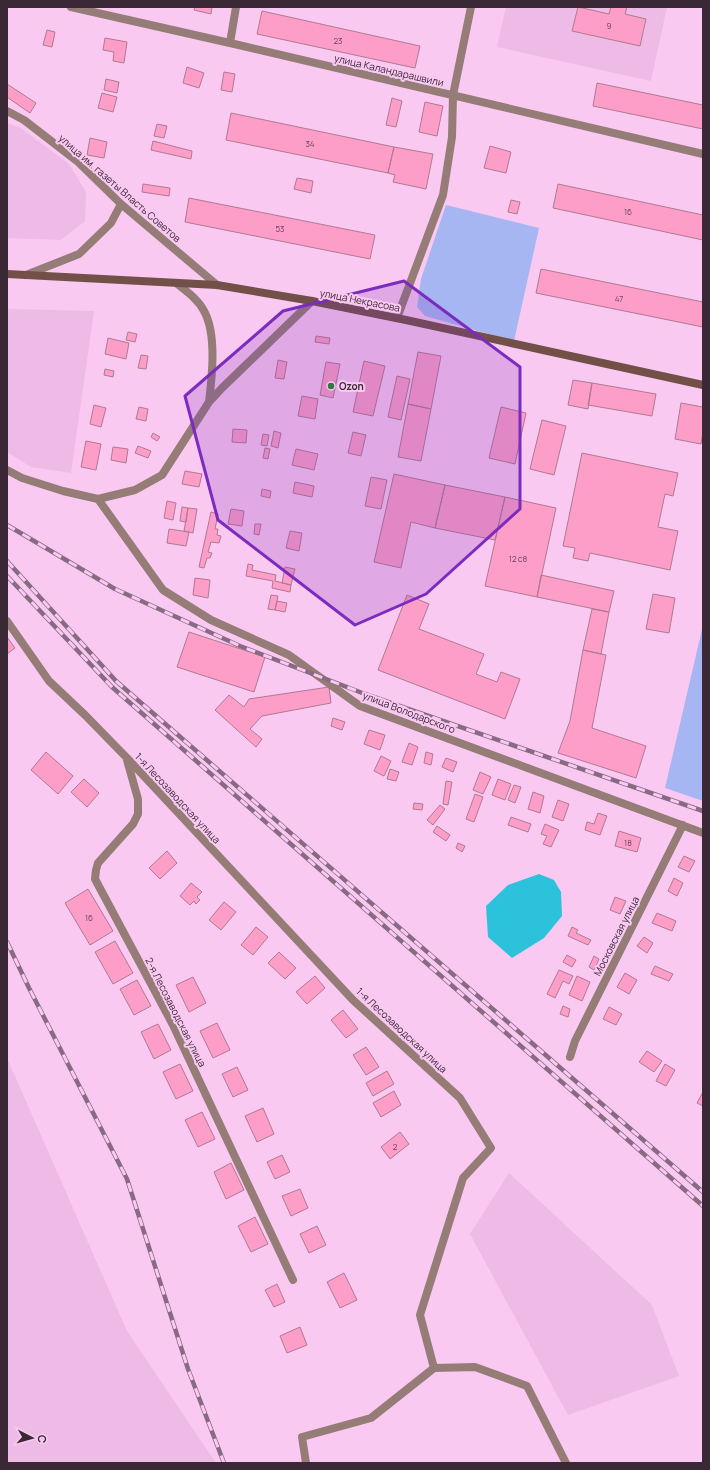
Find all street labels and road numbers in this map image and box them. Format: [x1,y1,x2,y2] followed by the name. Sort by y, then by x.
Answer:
[333,51,445,89] street label: улица Каландарашвили
[56,131,185,245] street label: улица им. газеты Власть Советов
[319,285,401,315] street label: улица Некрасова
[361,688,457,736] street label: улица Володарского
[132,750,224,846] street label: 1-я Лесозаводская улица
[590,894,642,978] street label: Московская улица
[142,955,210,1069] street label: 2-я Лесозаводская улица
[354,984,450,1076] street label: 1-я Лесозаводская улица

